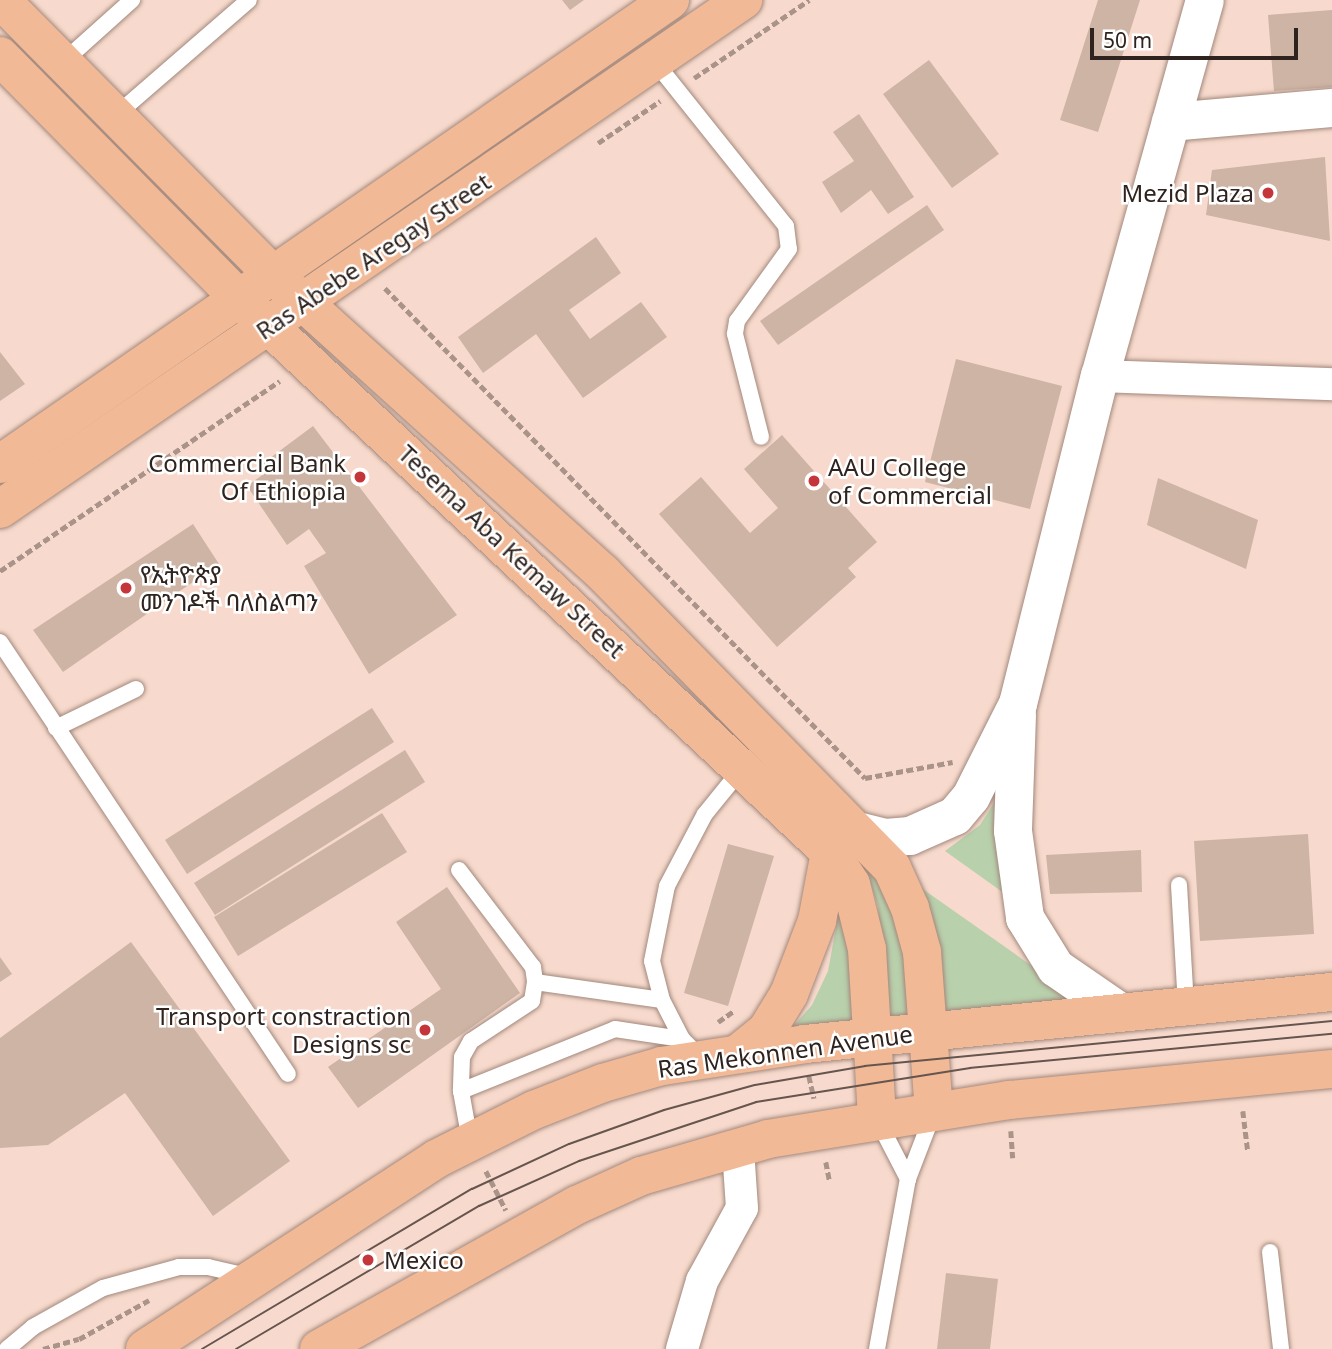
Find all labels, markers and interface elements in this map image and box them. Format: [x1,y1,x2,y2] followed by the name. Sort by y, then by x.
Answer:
[1094,14,1302,58] scale bar
[1103,26,1152,54] text: 50 m
[250,167,496,345] street label: Ras Abebe Aregay Street
[1122,179,1254,207] place label: Mezid Plaza
[1260,185,1276,201] marker: Mezid Plaza
[393,439,631,663] street label: Tesema Aba Kemaw Street
[148,449,346,505] place label: Commercial Bank Of Ethiopia
[828,453,992,509] place label: AAU College of Commercial
[352,469,368,485] marker: Commercial Bank Of Ethiopia
[806,473,822,489] marker: AAU College of Commercial
[140,560,318,616] place label: የኢትዮጵያ መንገዶች ባለስልጣን
[118,580,134,596] marker: የኢትዮጵያ መንገዶች ባለስልጣን
[156,1002,411,1058] place label: Transport constraction Designs sc
[656,1019,914,1083] street label: Ras Mekonnen Avenue
[417,1022,433,1038] marker: Transport constraction Designs sc
[384,1246,464,1274] place label: Mexico
[358,1250,378,1270] marker: Mexico

